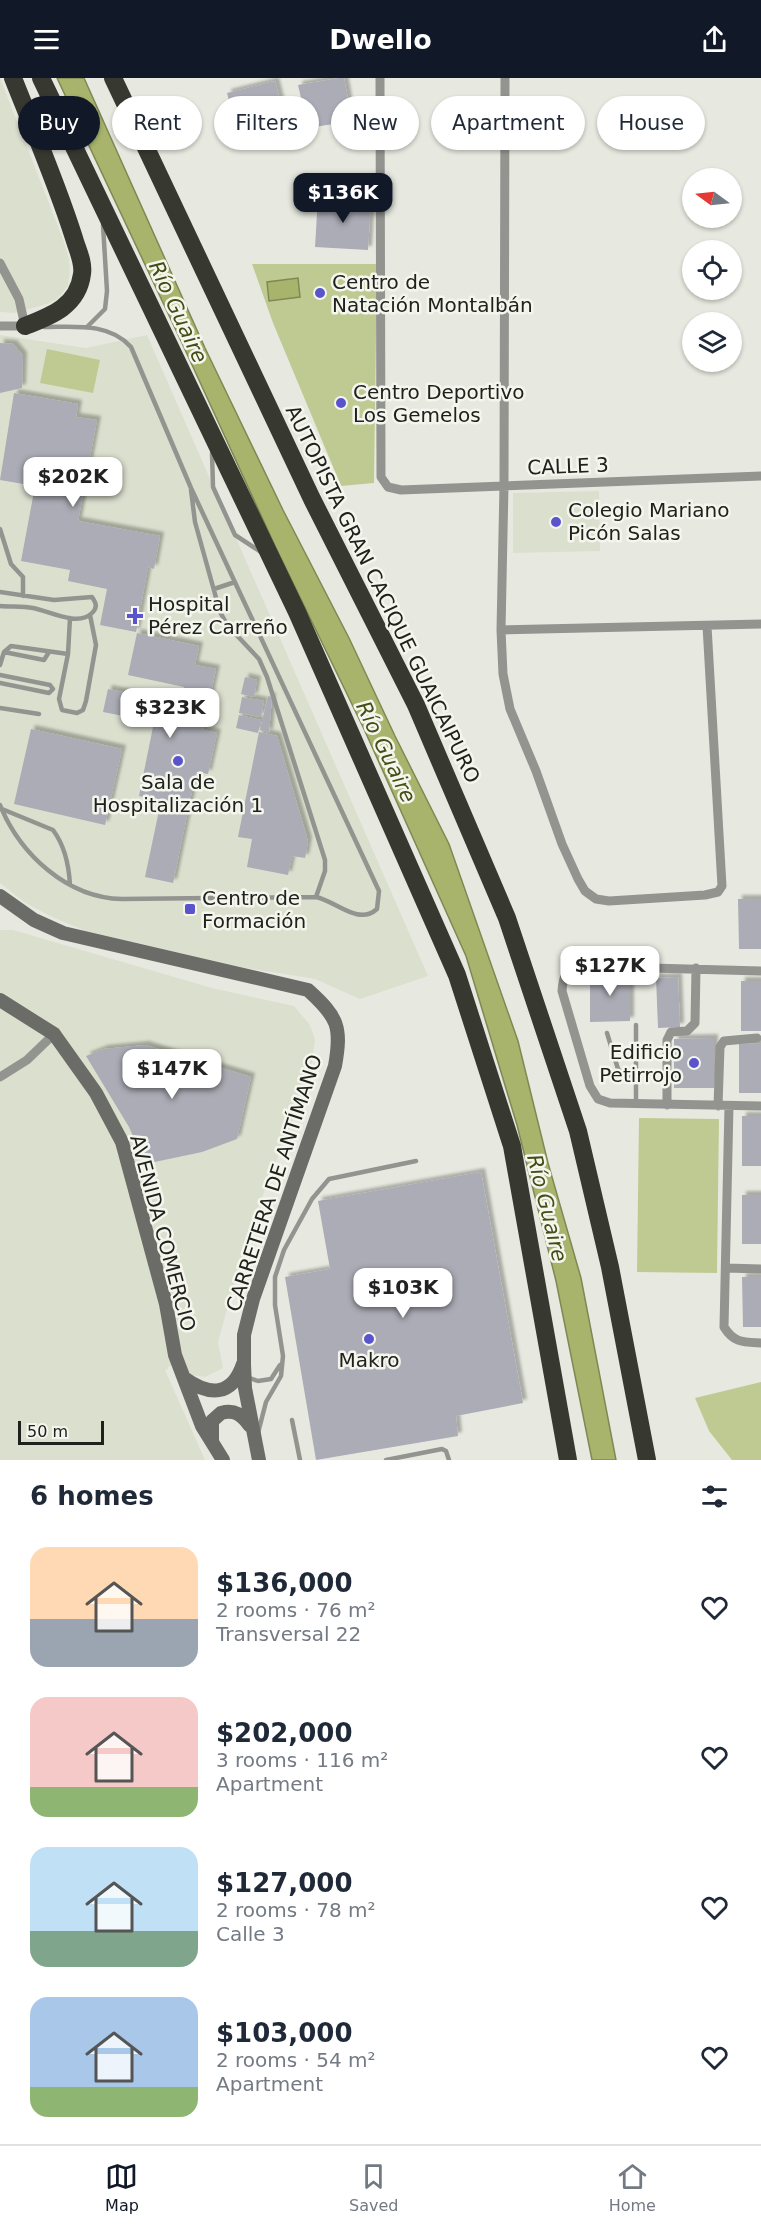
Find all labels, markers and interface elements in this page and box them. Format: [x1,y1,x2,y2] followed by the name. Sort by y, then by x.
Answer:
[30,23,63,56] icon: menu
[698,23,731,56] icon: share
[329,24,432,55] text: Dwello
[18,96,100,150] chip: Buy
[112,96,202,150] chip: Rent
[214,96,319,150] chip: Filters
[331,96,419,150] chip: New
[431,96,585,150] chip: Apartment
[597,96,705,150] chip: House
[682,168,742,228] north arrow
[682,168,742,372] map controls
[301,173,385,224] pin: $136K
[307,180,379,204] text: $136K
[682,240,742,300] button: locate
[144,257,212,367] water label: Río Guaire
[332,270,533,317] place label: Centro de Natación Montalbán
[313,286,327,300] marker: Centro de Natación Montalbán
[682,312,742,372] button: layers
[353,380,525,427] place label: Centro Deportivo Los Gemelos
[334,396,348,410] marker: Centro Deportivo Los Gemelos
[281,401,485,787] street label: AUTOPISTA GRAN CACIQUE GUAICAIPURO
[527,453,609,479] street label: CALLE 3
[31,457,115,508] pin: $202K
[37,464,109,488] text: $202K
[568,498,729,545] place label: Colegio Mariano Picón Salas
[549,515,563,529] marker: Colegio Mariano Picón Salas
[148,592,288,639] place label: Hospital Pérez Carreño
[126,607,144,625] marker: Hospital Pérez Carreño
[128,688,212,739] pin: $323K
[134,695,206,719] text: $323K
[351,697,421,807] water label: Río Guaire
[171,754,185,768] marker: Sala de Hospitalización 1
[93,770,263,817] place label: Sala de Hospitalización 1
[202,886,306,933] place label: Centro de Formación
[183,902,197,916] marker: Centro de Formación
[568,946,652,997] pin: $127K
[574,953,646,977] text: $127K
[599,1040,682,1087] place label: Edificio Petirrojo
[130,1049,214,1100] pin: $147K
[221,1051,327,1315] street label: CARRETERA DE ANTÍMANO
[136,1056,208,1080] text: $147K
[687,1056,701,1070] marker: Edificio Petirrojo
[125,1132,201,1334] street label: AVENIDA COMERCIO
[522,1152,572,1264] water label: Río Guaire
[361,1268,445,1319] pin: $103K
[367,1275,439,1299] text: $103K
[362,1332,376,1346] marker: Makro
[338,1348,400,1372] place label: Makro
[18,1418,104,1446] scale bar
[27,1422,68,1441] text: 50 m
[698,1480,731,1513] icon: filters
[30,1481,154,1511] text: 6 homes
[216,1568,353,1598] text: $136,000
[78,1571,150,1643] icon: home
[698,1591,731,1624] icon: heart
[216,1598,376,1622] text: 2 rooms · 76 m²
[216,1622,361,1646] text: Transversal 22
[216,1718,353,1748] text: $202,000
[78,1721,150,1793] icon: home
[698,1741,731,1774] icon: heart
[216,1748,388,1772] text: 3 rooms · 116 m²
[216,1772,323,1796] text: Apartment
[216,1868,353,1898] text: $127,000
[78,1871,150,1943] icon: home
[698,1891,731,1924] icon: heart
[216,1898,376,1922] text: 2 rooms · 78 m²
[216,1922,285,1946] text: Calle 3
[216,2018,353,2048] text: $103,000
[78,2021,150,2093] icon: home
[698,2041,731,2074] icon: heart
[216,2048,376,2072] text: 2 rooms · 54 m²
[216,2072,323,2096] text: Apartment
[105,2160,139,2215] tab: Map
[349,2160,398,2215] tab: Saved
[609,2160,656,2215] tab: Home

